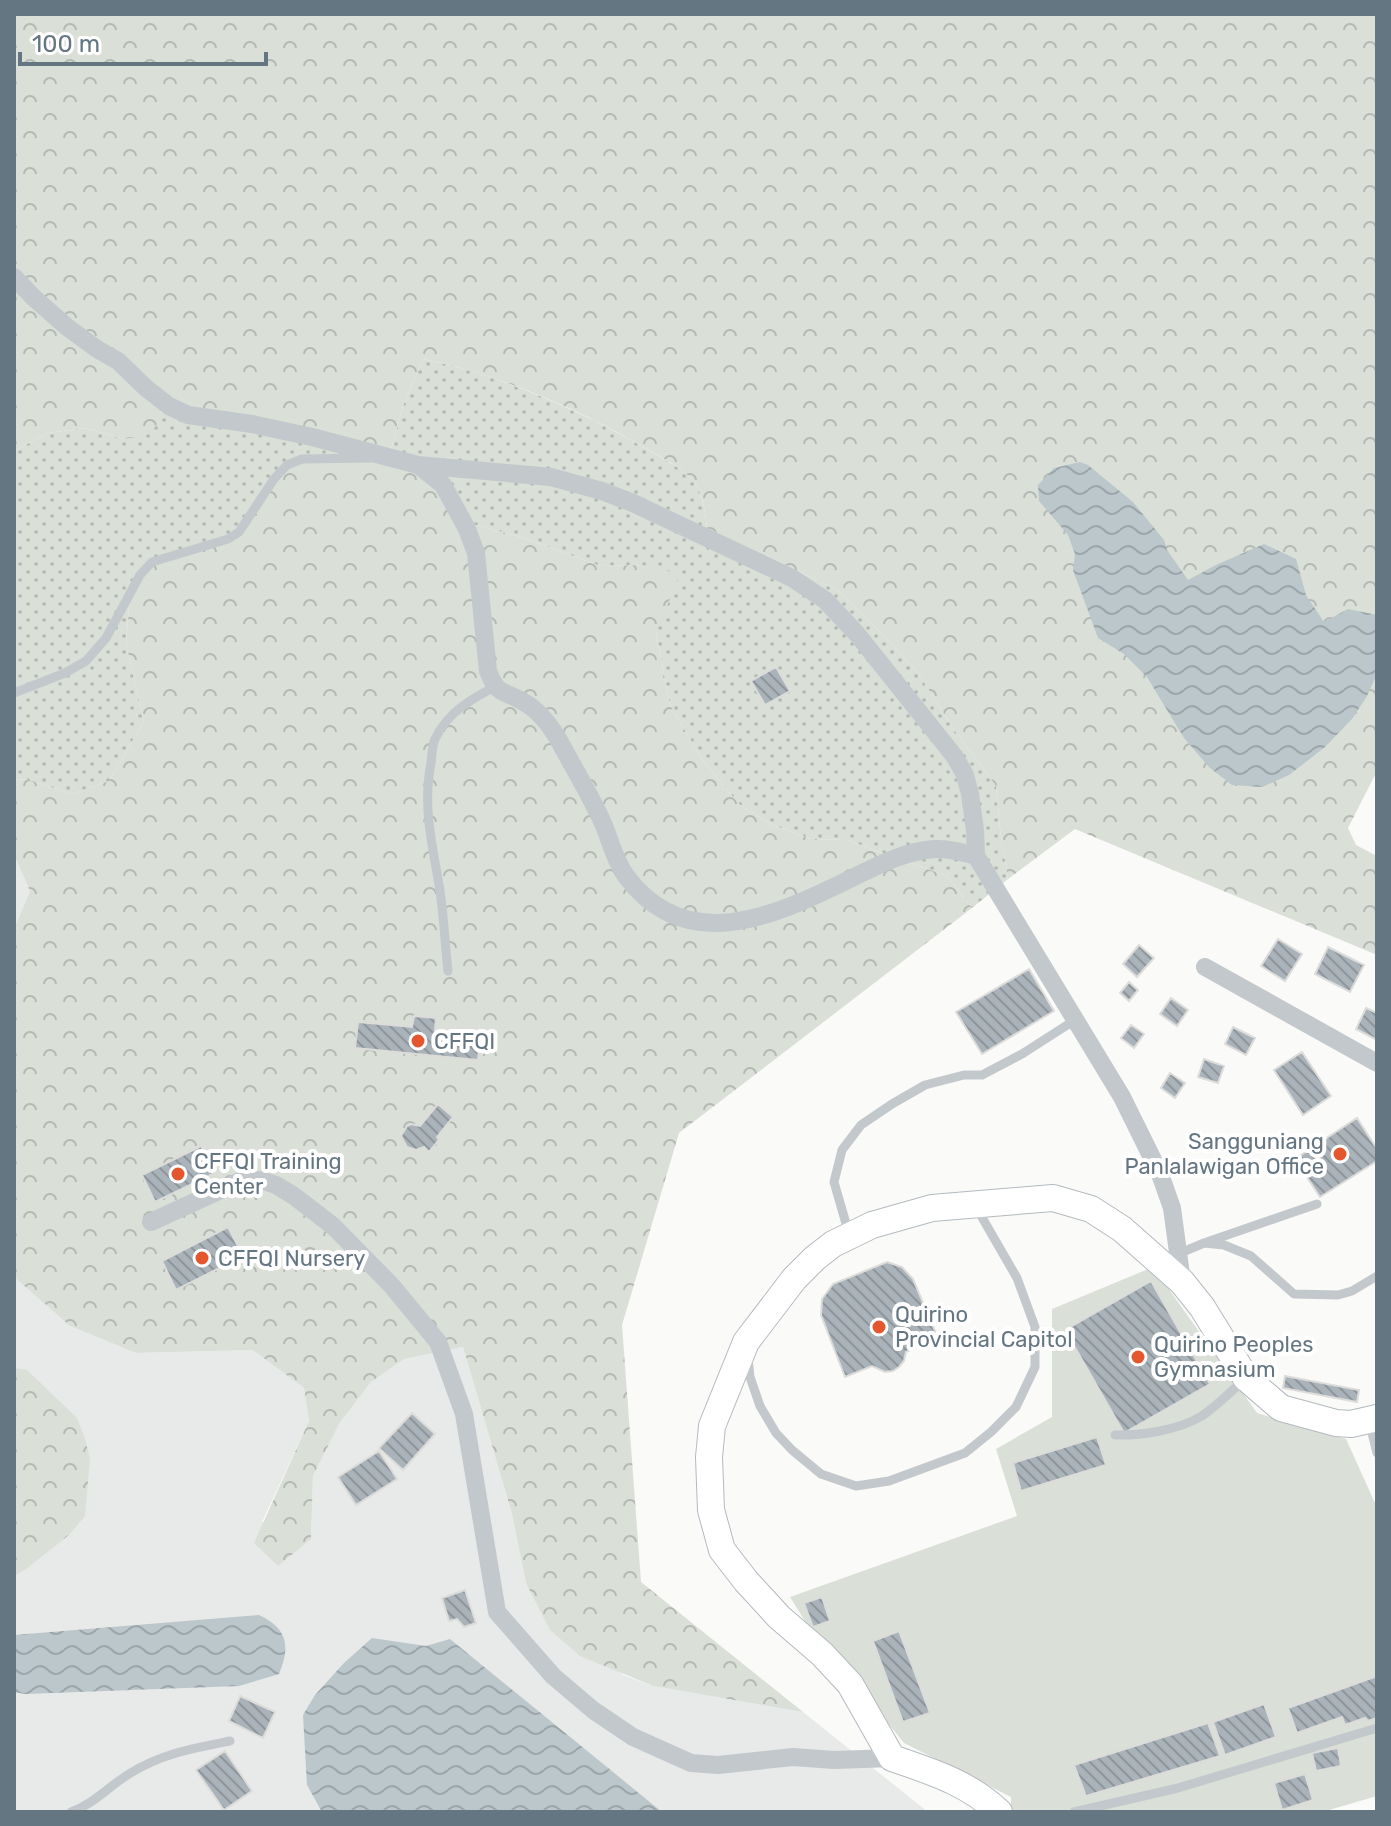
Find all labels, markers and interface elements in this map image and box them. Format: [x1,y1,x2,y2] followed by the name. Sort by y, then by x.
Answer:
[20,16,266,66] scale bar
[32,30,100,58] text: 100 m
[434,1028,495,1055] place label: CFFQI
[409,1032,427,1050] marker: CFFQI
[1125,1128,1324,1180] place label: Sangguniang Panlalawigan Office
[1331,1145,1349,1163] marker: Sangguniang Panlalawigan Office
[194,1148,342,1200] place label: CFFQI Training Center
[169,1165,187,1183] marker: CFFQI Training Center
[218,1245,365,1272] place label: CFFQI Nursery
[193,1249,211,1267] marker: CFFQI Nursery
[895,1301,1073,1353] place label: Quirino Provincial Capitol
[870,1318,888,1336] marker: Quirino Provincial Capitol
[1154,1331,1313,1383] place label: Quirino Peoples Gymnasium
[1129,1348,1147,1366] marker: Quirino Peoples Gymnasium

